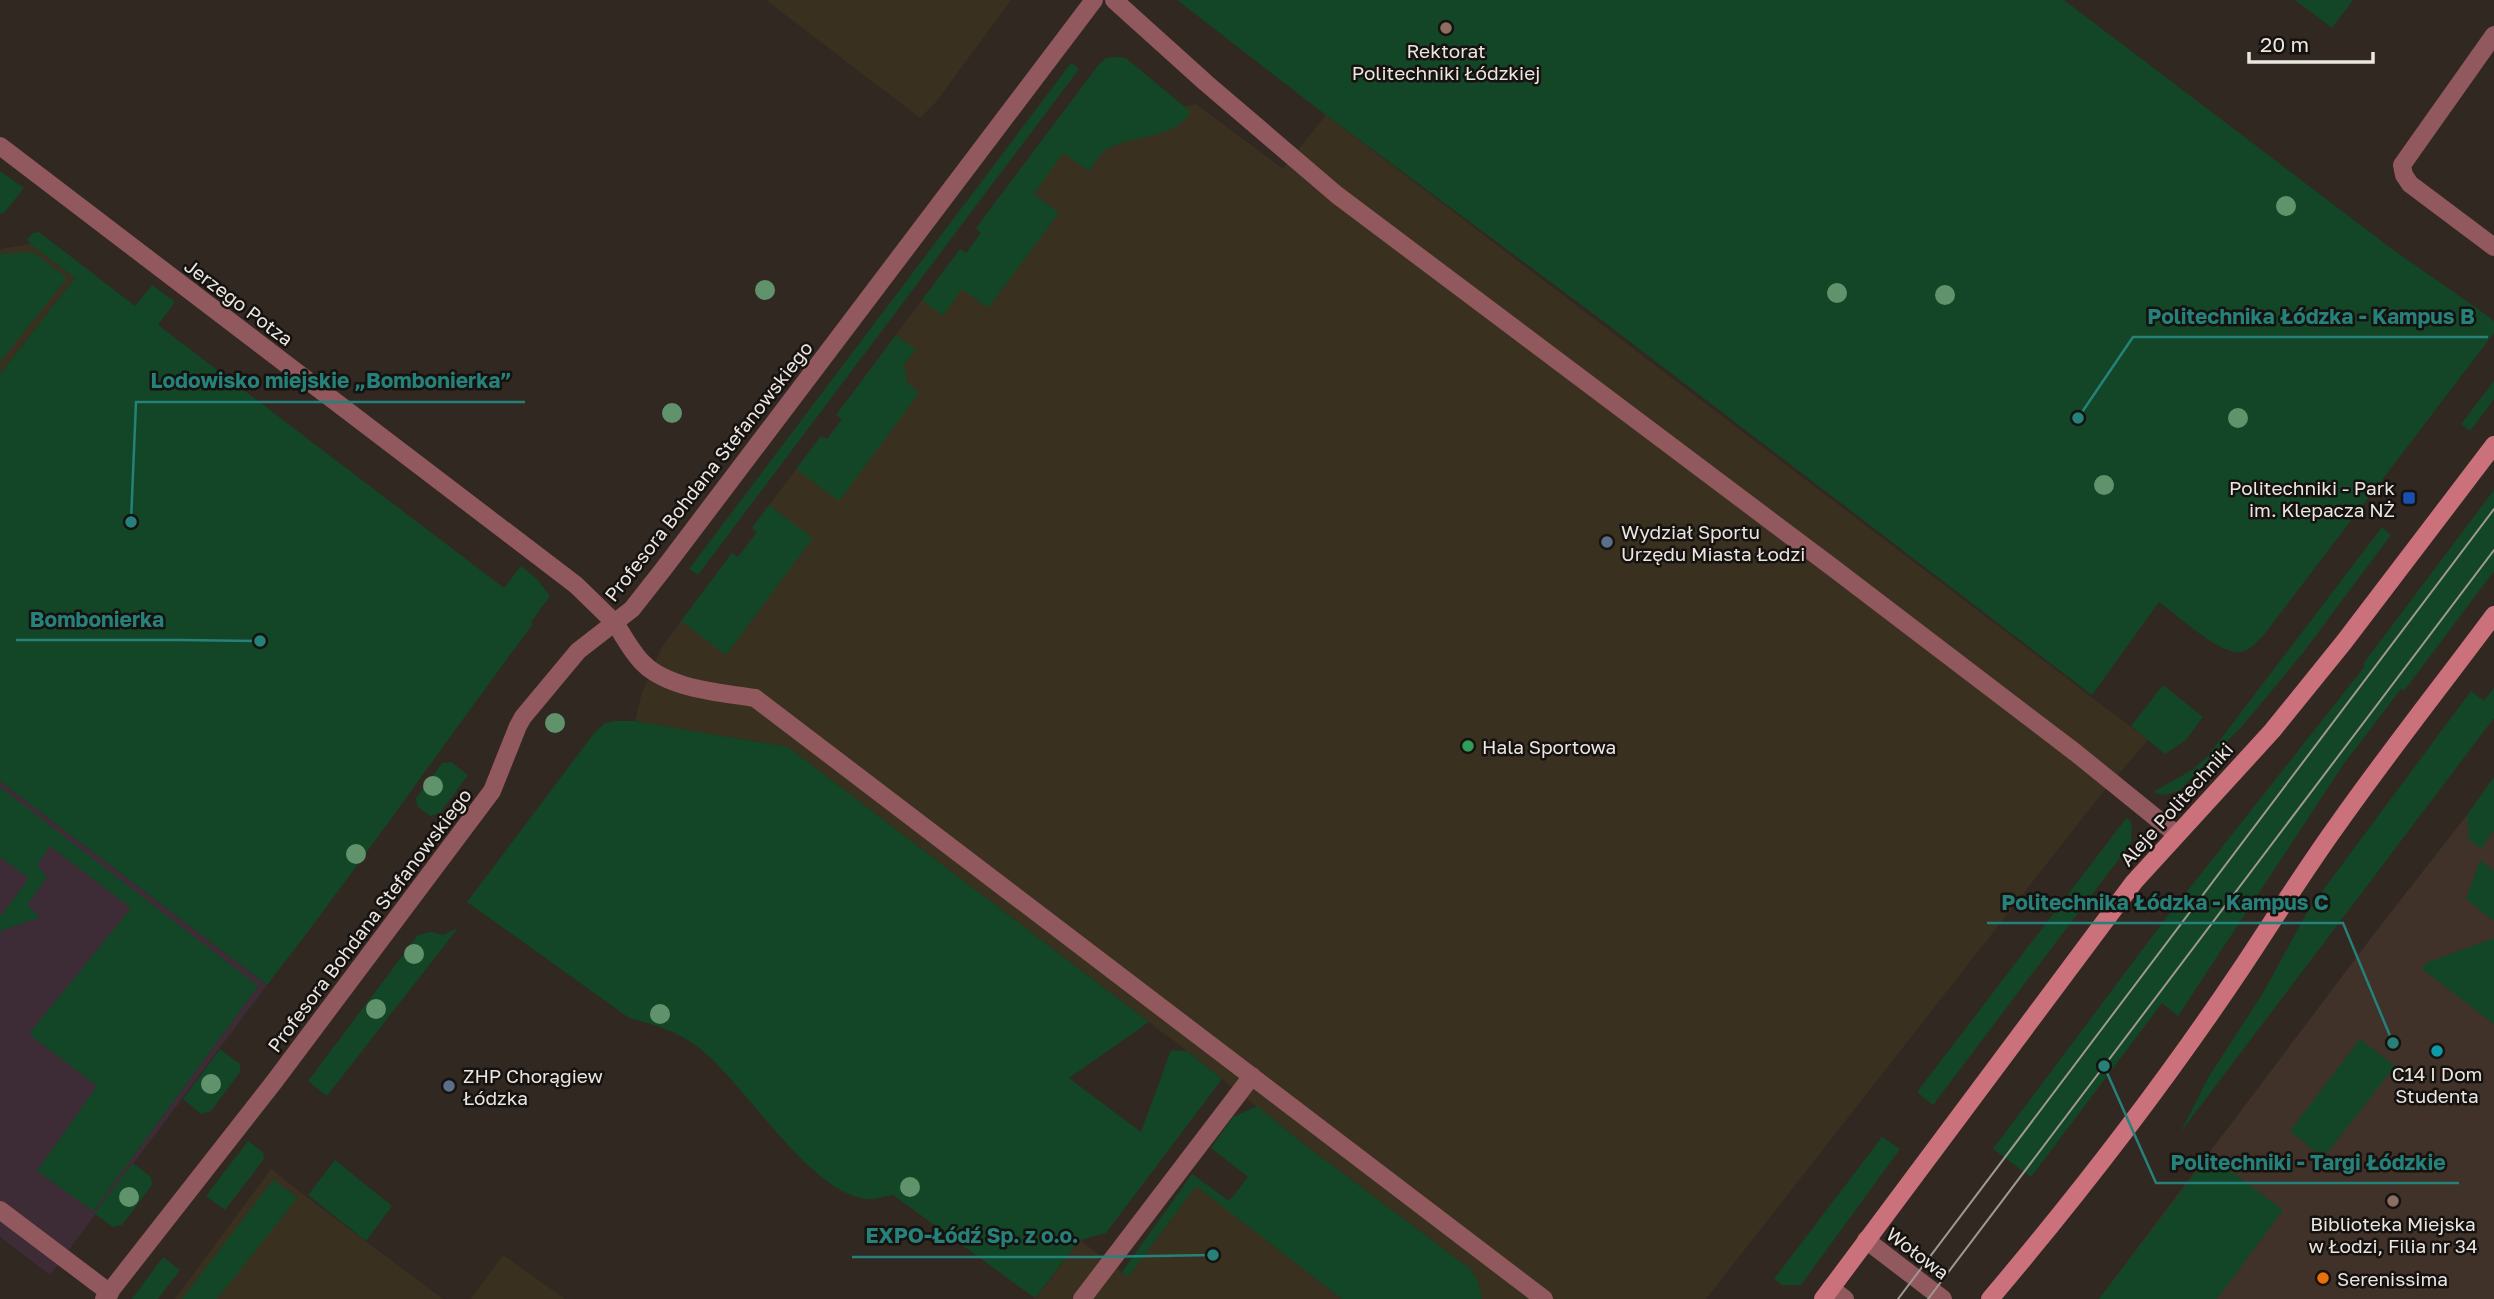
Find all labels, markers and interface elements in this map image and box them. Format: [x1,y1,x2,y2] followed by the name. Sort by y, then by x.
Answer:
[1438,20,1454,36] marker: Rektorat Politechniki Łódzkiej
[2249,21,2373,65] scale bar
[2260,31,2309,57] text: 20 m
[1352,39,1540,84] place label: Rektorat Politechniki Łódzkiej
[180,254,298,350] street label: Jerzego Potza
[2133,295,2488,337] callout: Politechnika Łódzka - Kampus B
[2147,303,2475,329] text: Politechnika Łódzka - Kampus B
[599,336,817,606] street label: Profesora Bohdana Stefanowskiego
[136,360,525,402] callout: Lodowisko miejskie „Bombonierka”
[150,367,512,393] text: Lodowisko miejskie „Bombonierka”
[2229,476,2395,521] place label: Politechniki - Park im. Klepacza NŻ
[2401,490,2417,506] marker: Politechniki - Park im. Klepacza NŻ
[1621,520,1805,565] place label: Wydział Sportu Urzędu Miasta Łodzi
[1599,534,1615,550] marker: Wydział Sportu Urzędu Miasta Łodzi
[16,598,179,640] callout: Bombonierka
[30,606,164,632] text: Bombonierka
[1482,735,1616,758] place label: Hala Sportowa
[1460,738,1476,754] marker: Hala Sportowa
[2115,738,2237,870] street label: Aleje Politechniki
[262,784,476,1056] street label: Profesora Bohdana Stefanowskiego
[1987,881,2343,923] callout: Politechnika Łódzka - Kampus C
[2001,889,2329,915] text: Politechnika Łódzka - Kampus C
[2429,1043,2445,1059] marker: C14 I Dom Studenta
[2392,1062,2482,1107] place label: C14 I Dom Studenta
[463,1064,603,1109] place label: ZHP Chorągiew Łódzka
[441,1078,457,1094] marker: ZHP Chorągiew Łódzka
[2156,1141,2459,1183] callout: Politechniki - Targi Łódzkie
[2170,1149,2446,1175] text: Politechniki - Targi Łódzkie
[2385,1193,2401,1209] marker: Biblioteka Miejska w Łodzi, Filia nr 34
[2308,1212,2478,1257] place label: Biblioteka Miejska w Łodzi, Filia nr 34
[852,1215,1093,1257] callout: EXPO-Łódź Sp. z o.o.
[865,1222,1079,1248] text: EXPO-Łódź Sp. z o.o.
[1882,1222,1954,1284] street label: Wołowa
[2337,1267,2448,1290] place label: Serenissima
[2315,1270,2331,1286] marker: Serenissima

